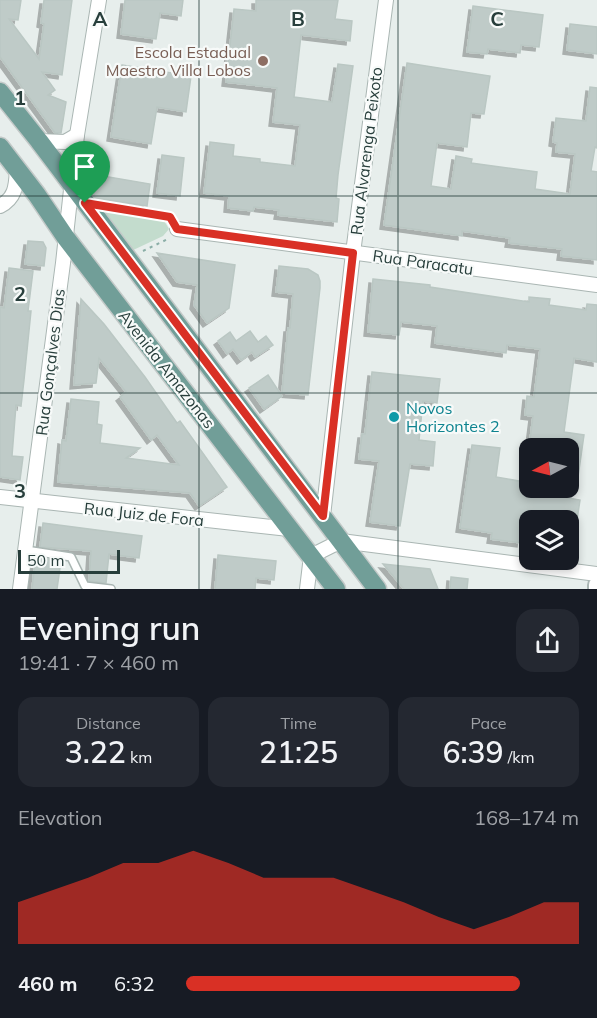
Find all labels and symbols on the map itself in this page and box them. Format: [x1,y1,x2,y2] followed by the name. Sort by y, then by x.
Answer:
[93,6,108,31] text: A
[291,6,305,31] text: B
[490,6,504,31] text: C
[106,42,251,80] place label: Escola Estadual Maestro Villa Lobos
[256,54,270,68] marker: Escola Estadual Maestro Villa Lobos
[346,66,386,236] street label: Rua Alvarenga Peixoto
[14,85,26,110] text: 1
[59,141,110,203] pin
[371,245,475,279] street label: Rua Paracatu
[14,281,26,306] text: 2
[31,287,69,437] street label: Rua Gonçalves Dias
[115,306,219,432] street label: Avenida Amazonas
[406,398,500,436] place label: Novos Horizontes 2
[387,410,401,424] marker: Novos Horizontes 2
[519,438,579,498] north arrow
[14,478,26,503] text: 3
[83,498,205,530] street label: Rua Juiz de Fora
[18,547,120,574] scale bar

